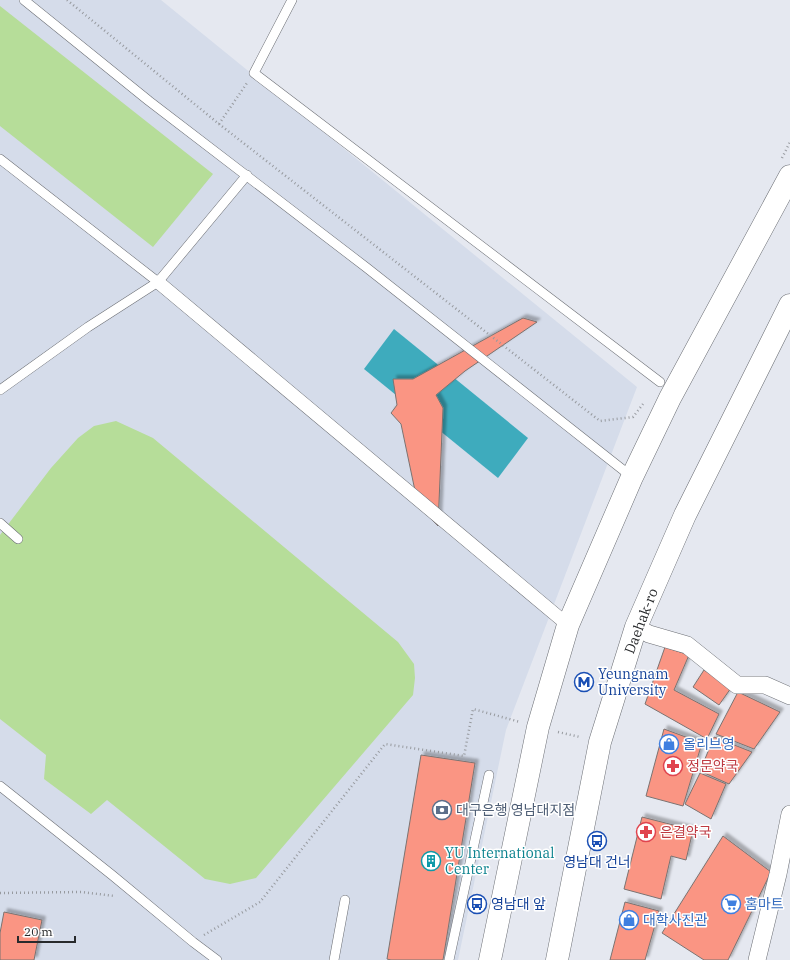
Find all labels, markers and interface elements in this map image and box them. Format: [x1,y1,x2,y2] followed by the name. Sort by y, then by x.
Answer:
[620,586,662,656] street label: Daehak-ro
[598,665,669,699] place label: Yeungnam University
[573,671,595,693] metro station icon: Yeungnam University
[658,733,680,755] shop icon: 올리브영
[683,735,735,753] place label: 올리브영
[662,755,684,777] pharmacy icon: 정문약국
[687,757,739,775] place label: 정문약국
[431,799,453,821] bank icon: 대구은행 영남대지점
[456,801,575,819] place label: 대구은행 영남대지점
[635,821,657,843] pharmacy icon: 은결약국
[660,823,712,841] place label: 은결약국
[586,830,608,852] bus stop icon: 영남대 건너
[445,844,554,878] place label: YU International Center
[420,850,442,872] building icon: YU International Center
[563,853,631,871] place label: 영남대 건너
[466,893,488,915] bus stop icon: 영남대 앞
[720,893,742,915] supermarket icon: 홈마트
[491,895,546,913] place label: 영남대 앞
[745,895,784,913] place label: 홈마트
[618,909,640,931] shop icon: 대학사진관
[643,911,708,929] place label: 대학사진관
[18,918,75,944] scale bar
[24,924,53,939] text: 20 m

